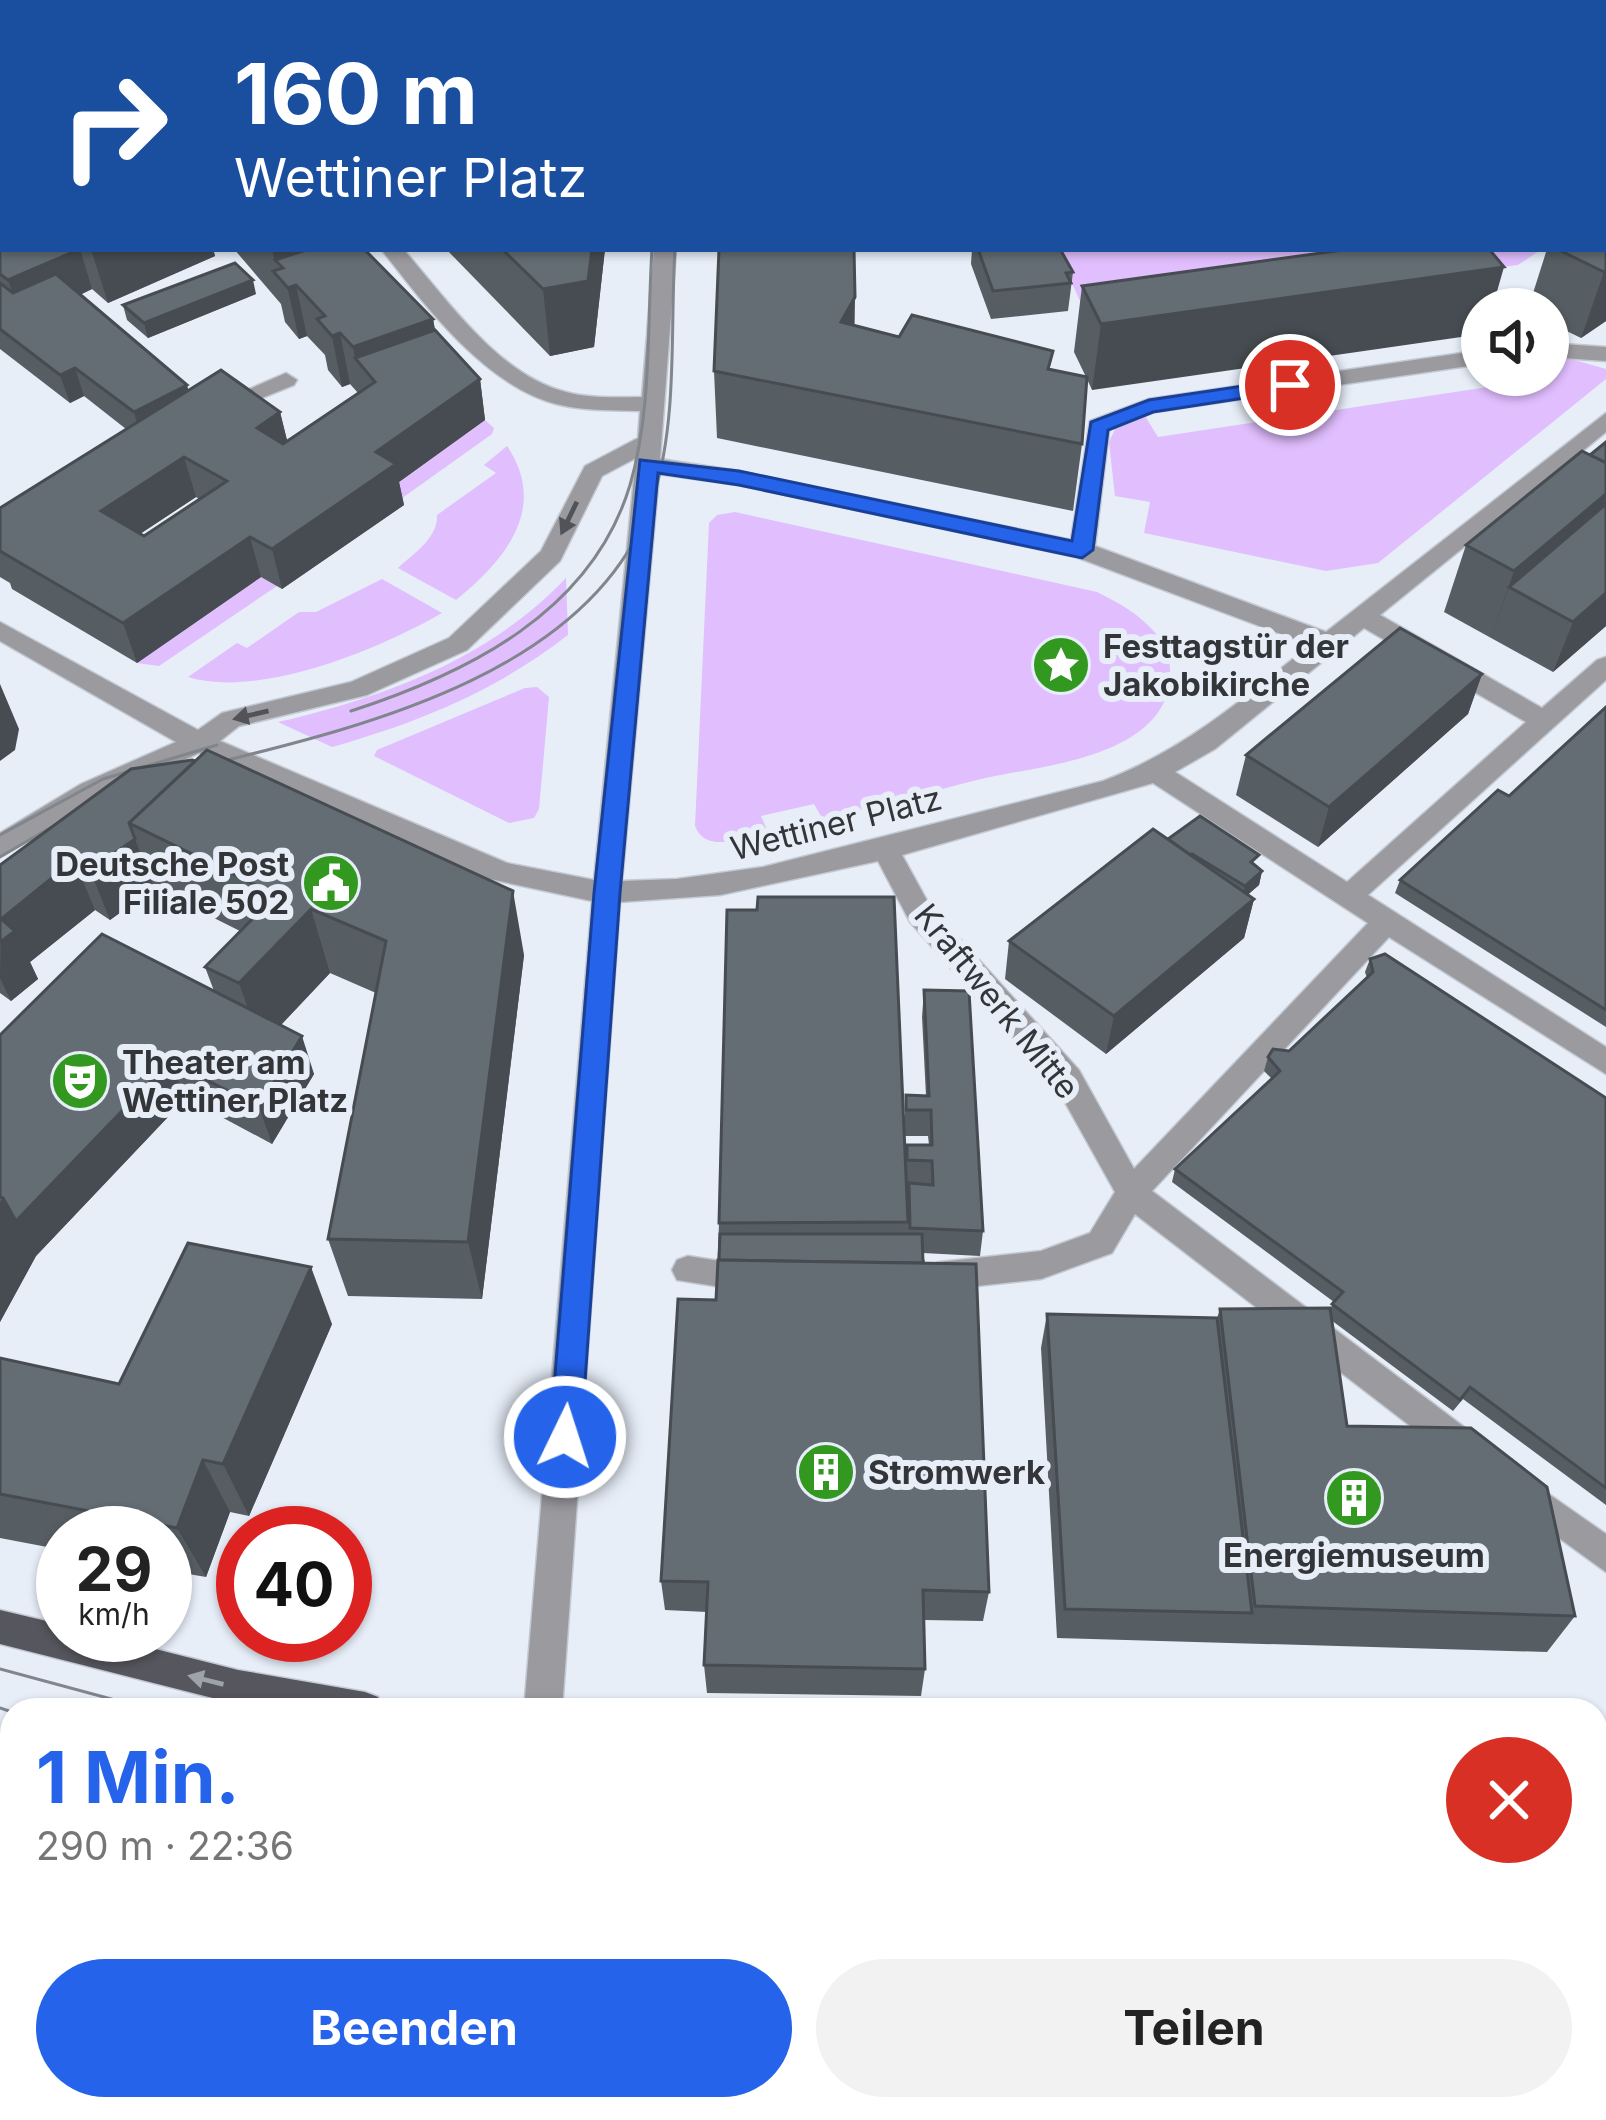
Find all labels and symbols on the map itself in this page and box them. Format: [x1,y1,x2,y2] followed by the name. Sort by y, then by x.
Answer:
[1239,334,1341,436] pin
[560,501,580,535] one-way arrow
[1103,626,1349,704] place label: Festtagstür der Jakobikirche
[1030,634,1092,696] place icon: Festtagstür der Jakobikirche
[232,706,270,725] one-way arrow
[726,777,946,869] street label: Wettiner Platz
[55,844,289,922] place label: Deutsche Post Filiale 502
[300,852,362,914] public building icon: Deutsche Post Filiale 502
[906,896,1088,1106] street label: Kraftwerk Mitte
[122,1042,348,1120] place label: Theater am Wettiner Platz
[49,1050,111,1112] theatre icon: Theater am Wettiner Platz
[502,1374,628,1500] position arrow
[795,1441,857,1503] building icon: Stromwerk
[868,1452,1045,1492] place label: Stromwerk
[1323,1467,1385,1529] building icon: Energiemuseum
[216,1506,372,1662] speed limit sign: 40
[1223,1535,1485,1575] place label: Energiemuseum
[188,1670,225,1689] one-way arrow

